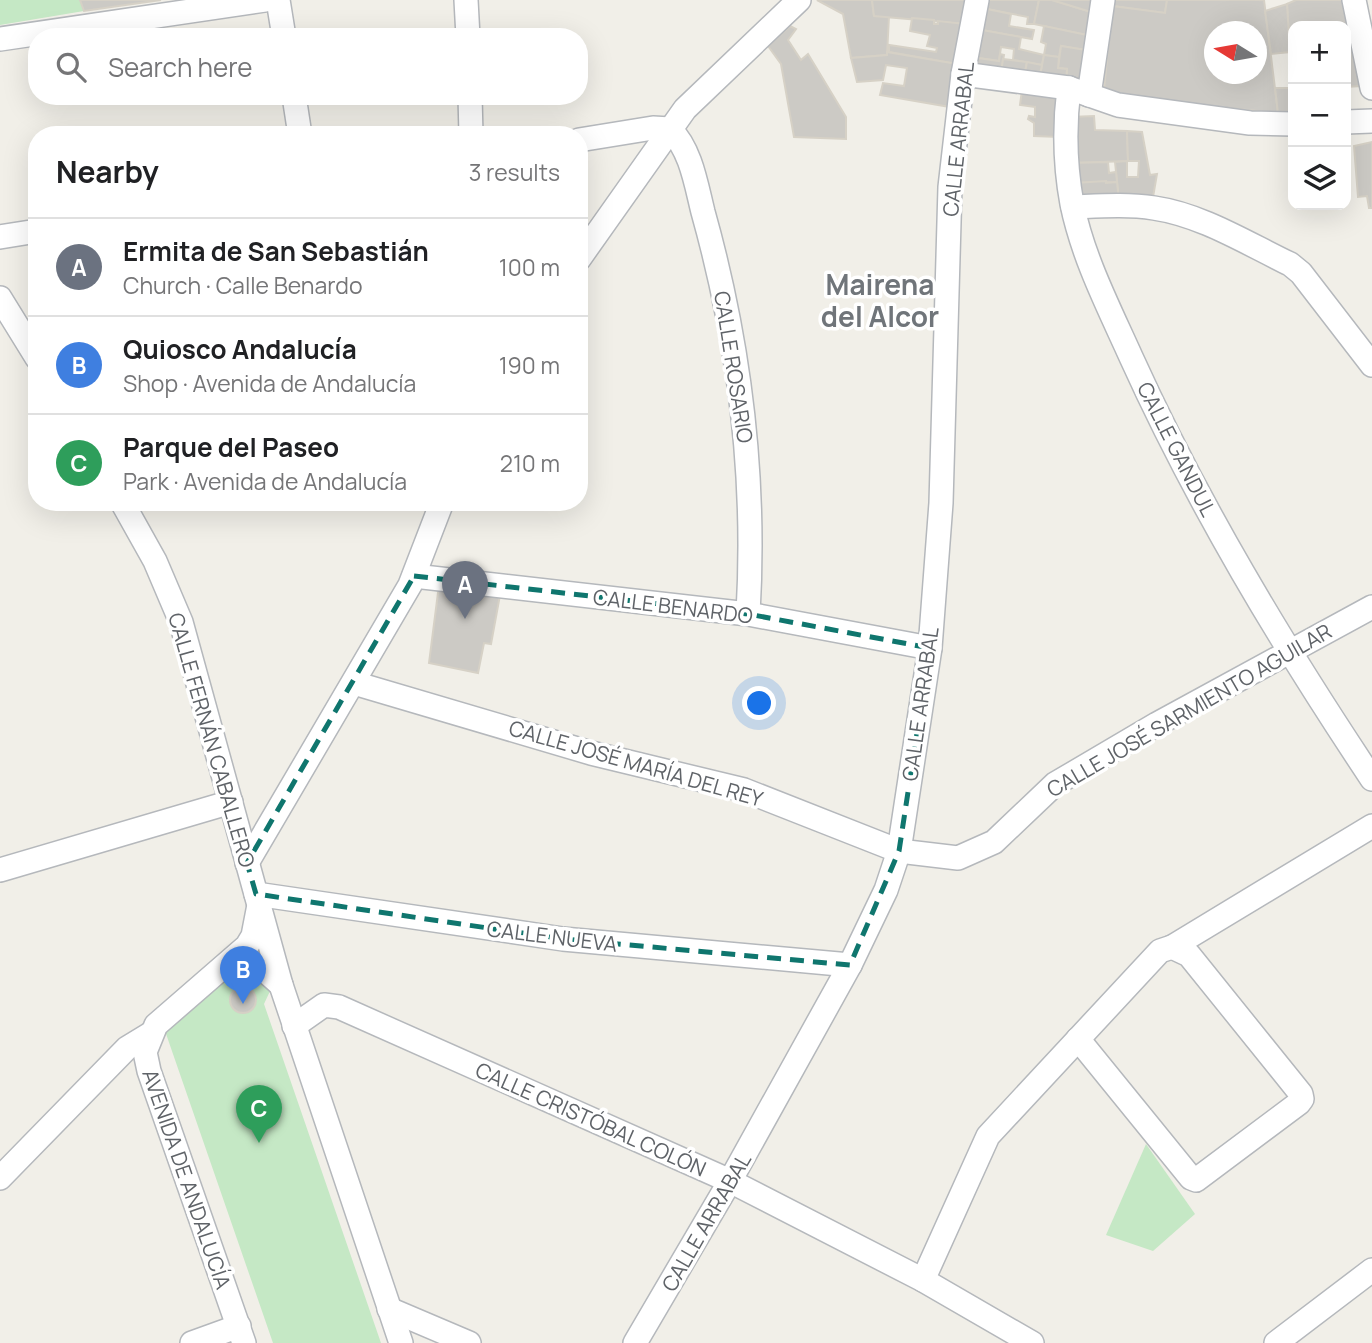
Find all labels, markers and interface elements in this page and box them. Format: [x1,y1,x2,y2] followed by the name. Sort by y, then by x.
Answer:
[1204,21,1267,84] north arrow
[1288,21,1351,210] map controls
[1288,21,1351,84] button: +
[28,28,588,105] search box
[52,48,90,86] icon: search
[108,49,253,85] text: Search here
[936,60,980,218] street label: CALLE ARRABAL
[1288,84,1351,147] button: −
[1288,147,1351,210] button: layers
[56,151,159,192] text: Nearby
[469,156,560,188] text: 3 results
[123,233,429,269] text: Ermita de San Sebastián
[71,251,87,283] text: A
[499,251,560,283] text: 100 m
[821,265,939,335] district label: Mairena del Alcor
[123,269,363,301] text: Church · Calle Benardo
[708,289,760,445] street label: CALLE ROSARIO
[123,331,357,367] text: Quiosco Andalucía
[72,349,86,381] text: B
[499,349,560,381] text: 190 m
[123,367,416,399] text: Shop · Avenida de Andalucía
[1131,377,1223,521] street label: CALLE GANDUL
[123,429,339,465] text: Parque del Paseo
[71,447,88,479] text: C
[500,447,560,479] text: 210 m
[123,465,407,497] text: Park · Avenida de Andalucía
[442,561,488,619] pin: A
[592,582,754,630] street label: CALLE BENARDO
[162,609,262,871] street label: CALLE FERNÁN CABALLERO
[1041,617,1337,803] street label: CALLE JOSÉ SARMIENTO AGUILAR
[895,625,945,783] street label: CALLE ARRABAL
[742,686,776,720] your location
[506,713,767,813] street label: CALLE JOSÉ MARÍA DEL REY
[485,914,619,958] street label: CALLE NUEVA
[220,946,266,1004] pin: B
[471,1055,711,1183] street label: CALLE CRISTÓBAL COLÓN
[136,1065,238,1293] street label: AVENIDA DE ANDALUCÍA
[236,1085,282,1143] pin: C
[655,1147,757,1296] street label: CALLE ARRABAL

